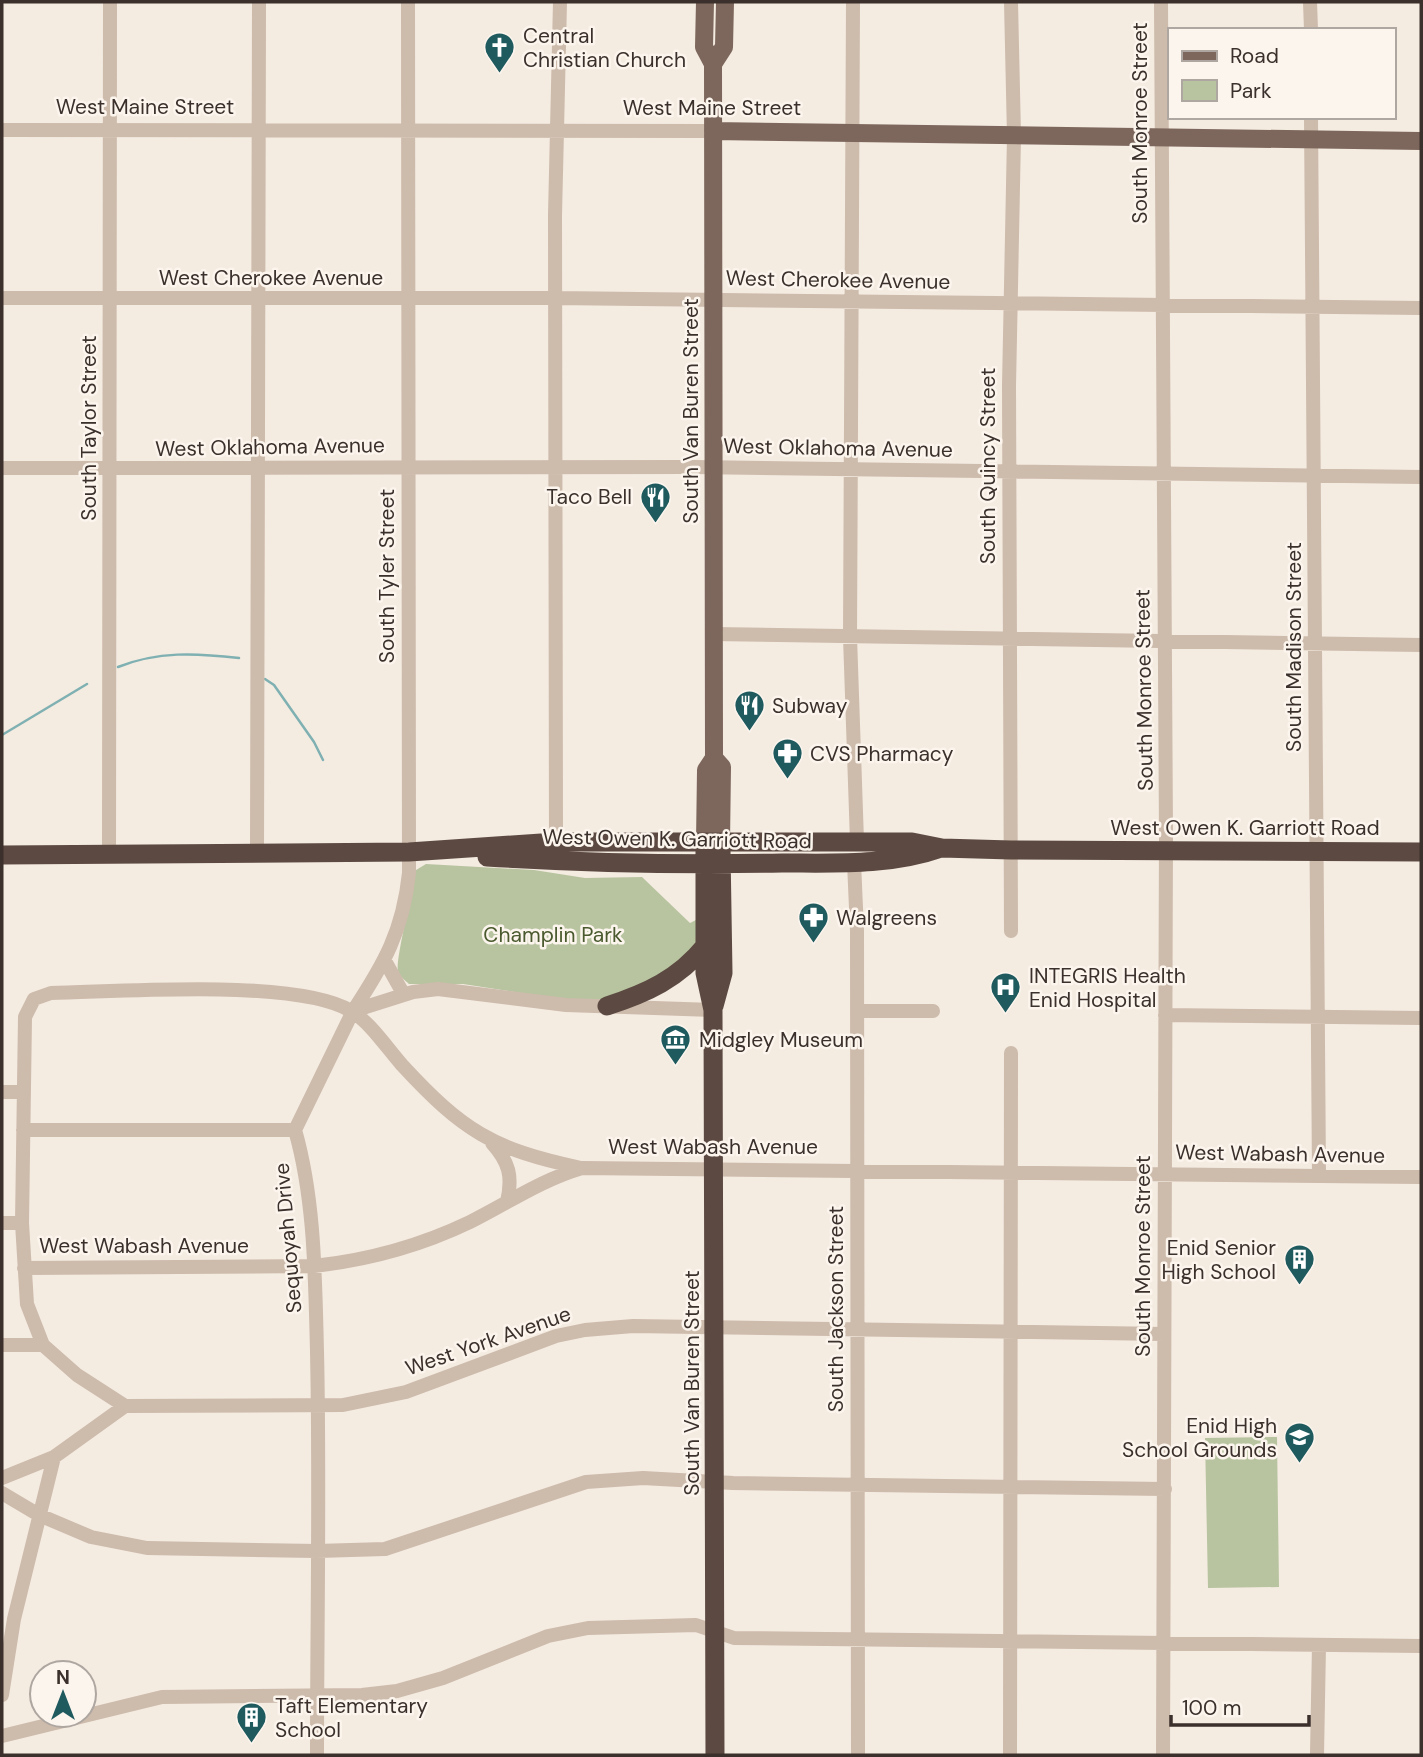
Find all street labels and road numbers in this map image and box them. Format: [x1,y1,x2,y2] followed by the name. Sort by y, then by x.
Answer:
[1126,22,1154,224] street label: South Monroe Street
[56,93,234,121] street label: West Maine Street
[623,94,801,122] street label: West Maine Street
[159,264,383,292] street label: West Cherokee Avenue
[725,264,951,296] street label: West Cherokee Avenue
[677,298,705,524] street label: South Van Buren Street
[75,335,103,521] street label: South Taylor Street
[974,368,1002,564] street label: South Quincy Street
[155,431,385,463] street label: West Oklahoma Avenue
[723,432,953,464] street label: West Oklahoma Avenue
[373,489,401,663] street label: South Tyler Street
[1280,542,1308,752] street label: South Madison Street
[1128,589,1160,791] street label: South Monroe Street
[1110,814,1380,842] street label: West Owen K. Garriott Road
[542,823,812,855] street label: West Owen K. Garriott Road
[608,1133,818,1161] street label: West Wabash Avenue
[1175,1138,1385,1170] street label: West Wabash Avenue
[1129,1155,1157,1357] street label: South Monroe Street
[267,1162,309,1314] street label: Sequoyah Drive
[822,1206,850,1412] street label: South Jackson Street
[39,1232,249,1260] street label: West Wabash Avenue
[678,1270,706,1496] street label: South Van Buren Street
[402,1300,575,1382] street label: West York Avenue

